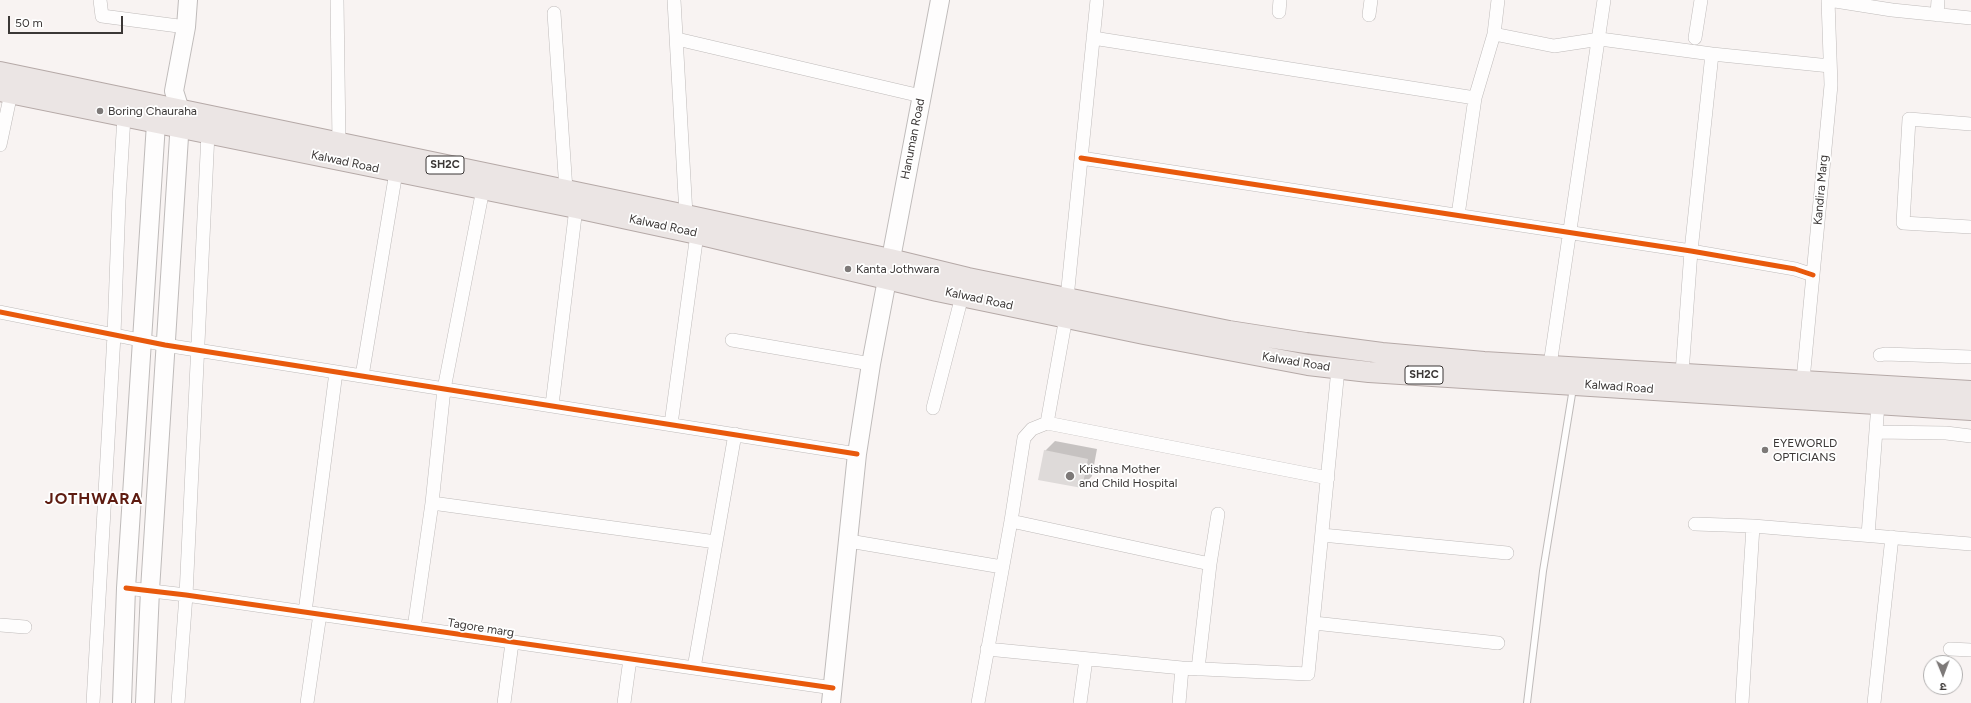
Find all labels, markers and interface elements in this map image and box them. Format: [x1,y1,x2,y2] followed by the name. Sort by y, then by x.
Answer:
[10,8,125,34] scale bar
[15,16,43,30] text: 50 m
[898,97,928,181] street label: Hanuman Road
[108,104,197,118] place label: Boring Chauraha
[95,106,105,116] marker: Boring Chauraha
[310,148,380,176] street label: Kalwad Road
[1811,154,1831,226] street label: Kandira Marg
[426,156,464,174] road number: SH2C
[628,212,698,240] street label: Kalwad Road
[856,262,939,276] place label: Kanta Jothwara
[843,264,853,274] marker: Kanta Jothwara
[944,285,1014,313] street label: Kalwad Road
[1261,349,1331,375] street label: Kalwad Road
[1405,366,1443,384] road number: SH2C
[1584,377,1654,397] street label: Kalwad Road
[1773,436,1837,464] place label: EYEWORLD OPTICIANS
[1760,445,1770,455] marker: EYEWORLD OPTICIANS
[1079,462,1177,490] place label: Krishna Mother and Child Hospital
[1064,470,1076,482] marker: Krishna Mother and Child Hospital
[45,489,143,509] district label: JOTHWARA
[447,616,515,640] street label: Tagore marg
[1923,655,1963,695] north arrow
[1940,680,1947,693] text: उ

